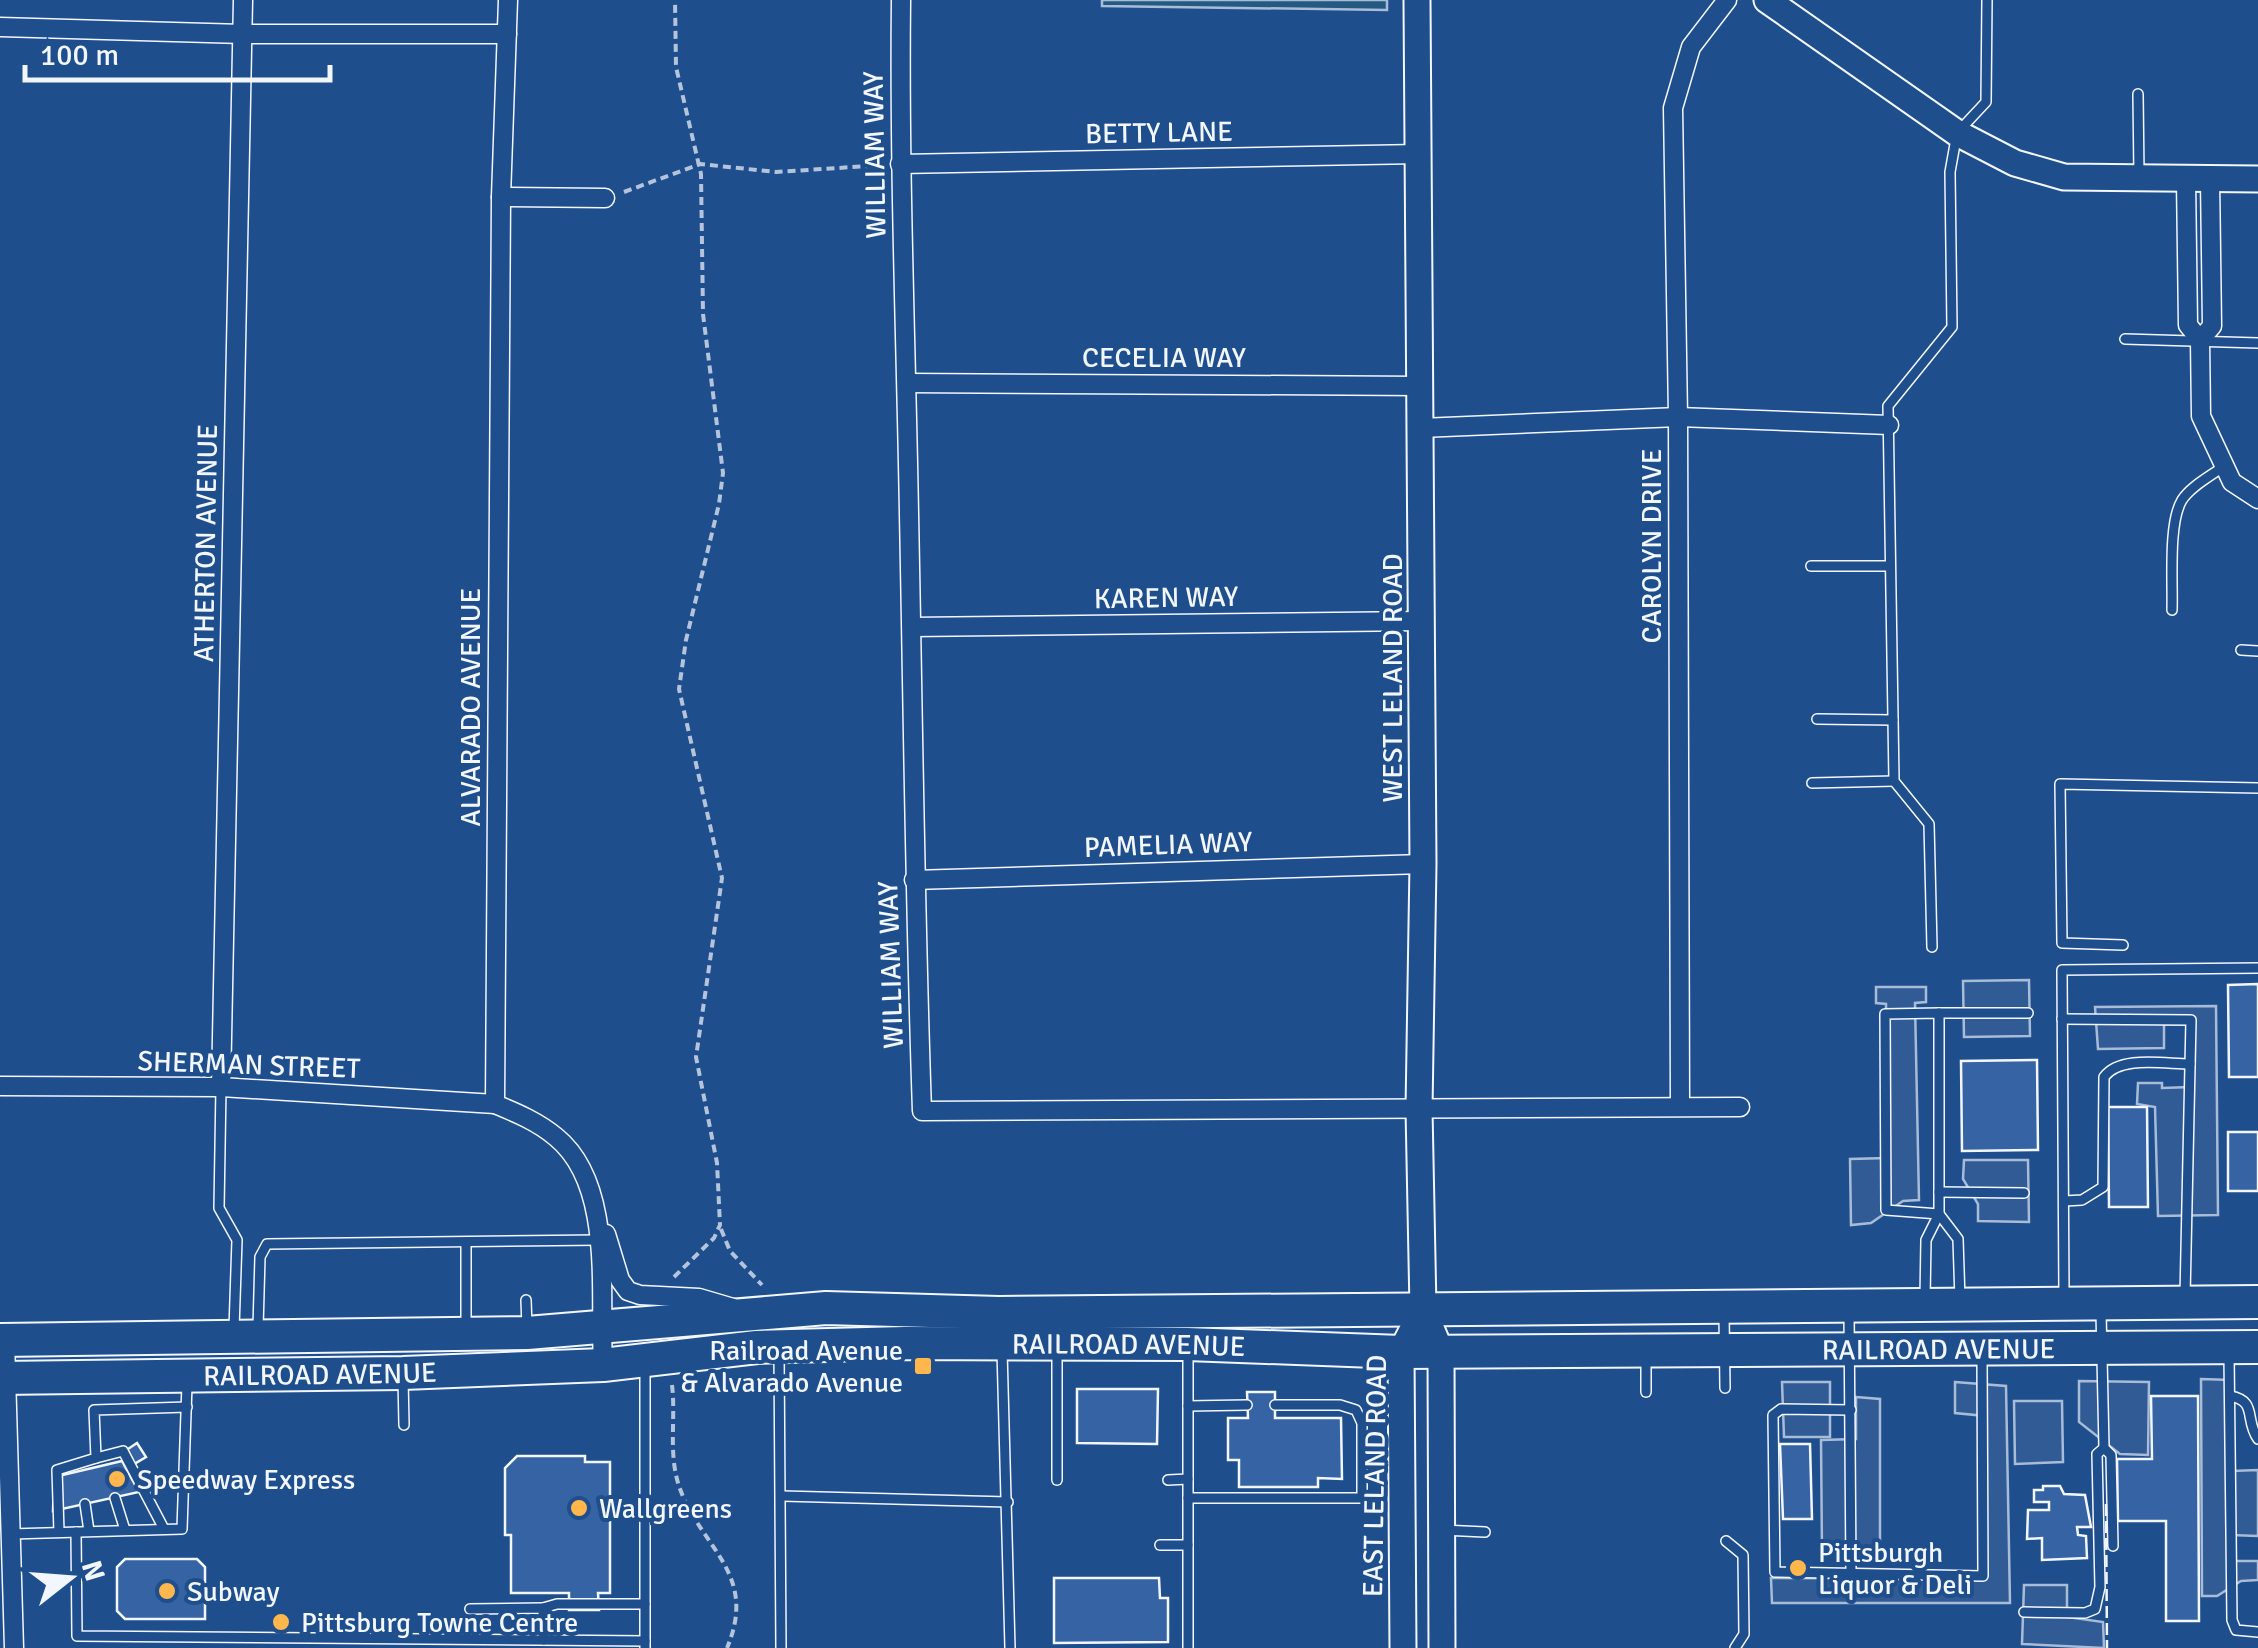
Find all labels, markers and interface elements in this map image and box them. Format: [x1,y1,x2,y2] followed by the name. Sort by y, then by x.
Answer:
[25,20,330,82] scale bar
[40,37,119,74] text: 100 m
[857,71,893,239] street label: WILLIAM WAY
[1085,115,1233,151] street label: BETTY LANE
[1082,341,1246,375] street label: CECELIA WAY
[187,424,225,662] street label: ATHERTON AVENUE
[1635,448,1669,644] street label: CAROLYN DRIVE
[1376,553,1410,803] street label: WEST LELAND ROAD
[1094,580,1239,616] street label: KAREN WAY
[454,588,488,826] street label: ALVARADO AVENUE
[1083,825,1253,865] street label: PAMELIA WAY
[871,881,911,1049] street label: WILLIAM WAY
[137,1044,361,1086] street label: SHERMAN STREET
[1012,1327,1246,1364] street label: RAILROAD AVENUE
[1822,1332,2056,1368] street label: RAILROAD AVENUE
[680,1334,903,1400] place label: Railroad Avenue & Alvarado Avenue
[912,1355,934,1377] marker: Railroad Avenue & Alvarado Avenue
[1356,1355,1394,1598] street label: EAST LELAND ROAD
[203,1356,438,1393] street label: RAILROAD AVENUE
[137,1463,355,1497] place label: Speedway Express
[106,1468,128,1490] marker: Speedway Express
[599,1492,732,1526] place label: Wallgreens
[568,1497,590,1519] marker: Wallgreens
[20,1528,120,1628] north arrow
[1818,1536,1972,1602] place label: Pittsburgh Liquor & Deli
[74,1557,112,1585] text: N
[1787,1557,1809,1579] marker: Pittsburgh Liquor & Deli
[187,1575,280,1609] place label: Subway
[156,1580,178,1602] marker: Subway
[301,1606,578,1640] place label: Pittsburg Towne Centre
[270,1611,292,1633] marker: Pittsburg Towne Centre

